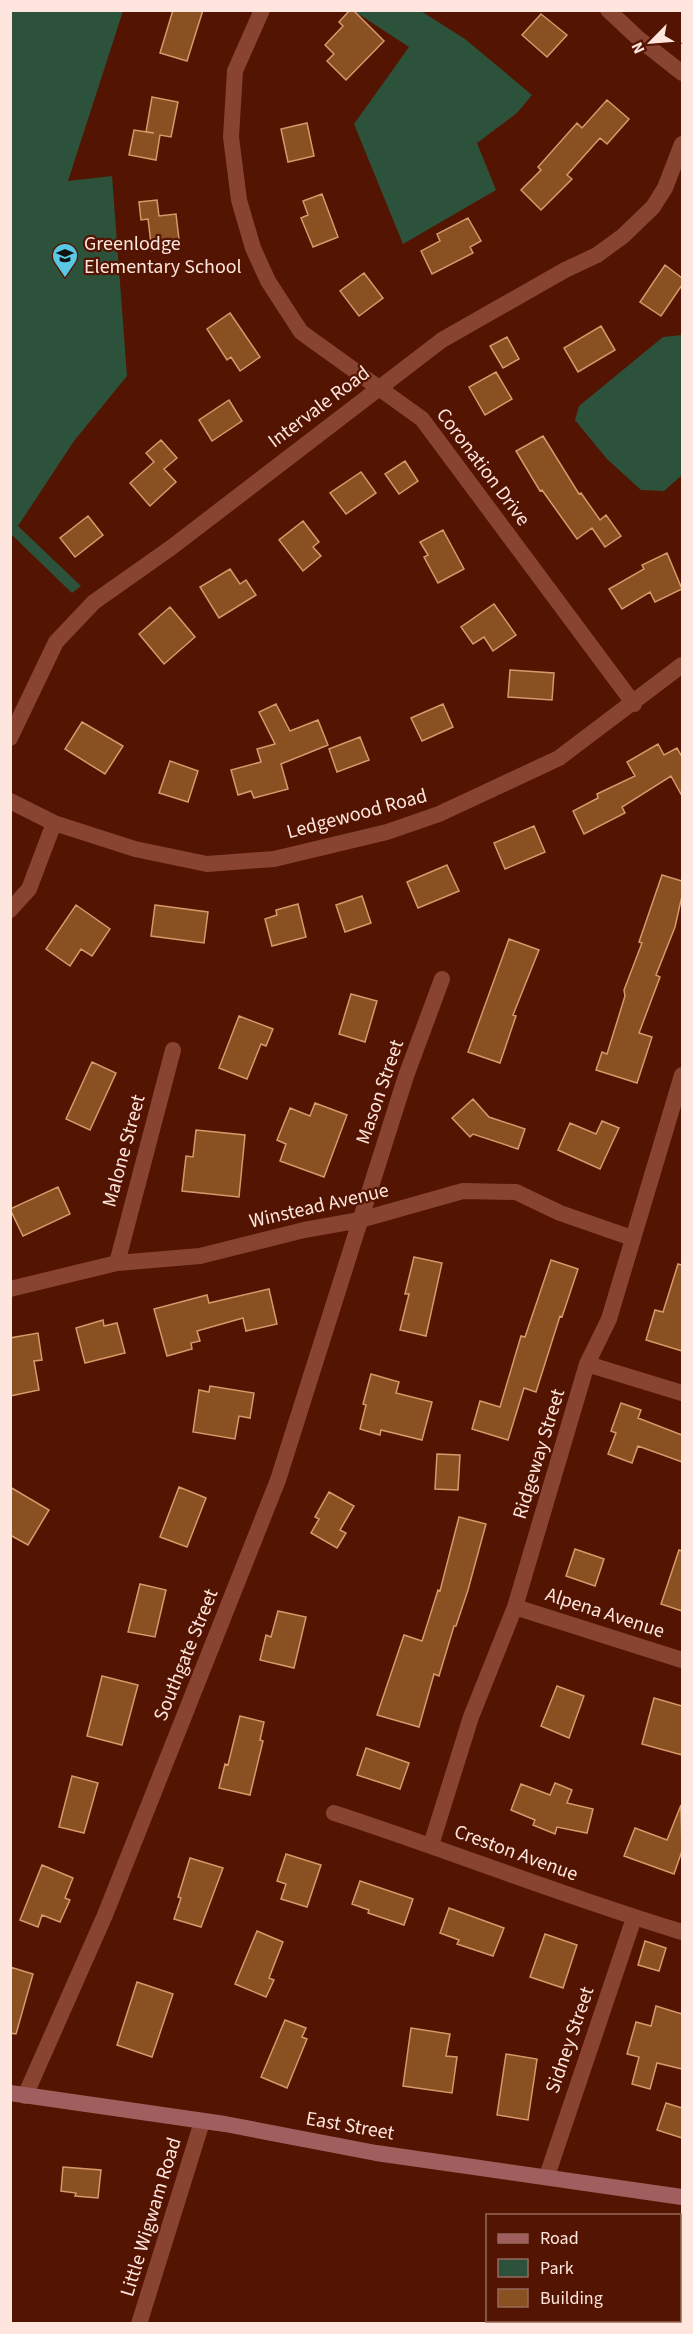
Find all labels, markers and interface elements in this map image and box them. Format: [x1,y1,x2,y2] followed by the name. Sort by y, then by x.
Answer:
[621,12,681,72] north arrow
[626,38,651,57] text: N
[84,230,242,281] place label: Greenlodge Elementary School
[50,241,80,279] school or university icon: Greenlodge Elementary School
[262,359,376,455] street label: Intervale Road
[429,402,537,532] street label: Coronation Drive
[284,782,430,846] street label: Ledgewood Road
[349,1036,411,1148] street label: Mason Street
[96,1091,153,1210] street label: Malone Street
[246,1176,392,1236] street label: Winstead Avenue
[506,1385,572,1523] street label: Ridgeway Street
[542,1581,668,1645] street label: Alpena Avenue
[147,1585,225,1725] street label: Southgate Street
[450,1818,582,1888] street label: Creston Avenue
[539,1983,601,2097] street label: Sidney Street
[304,2104,397,2148] street label: East Street
[113,2134,189,2300] street label: Little Wigwam Road
[486,2214,681,2322] legend
[540,2226,579,2251] text: Road
[540,2256,574,2281] text: Park
[540,2286,603,2311] text: Building

